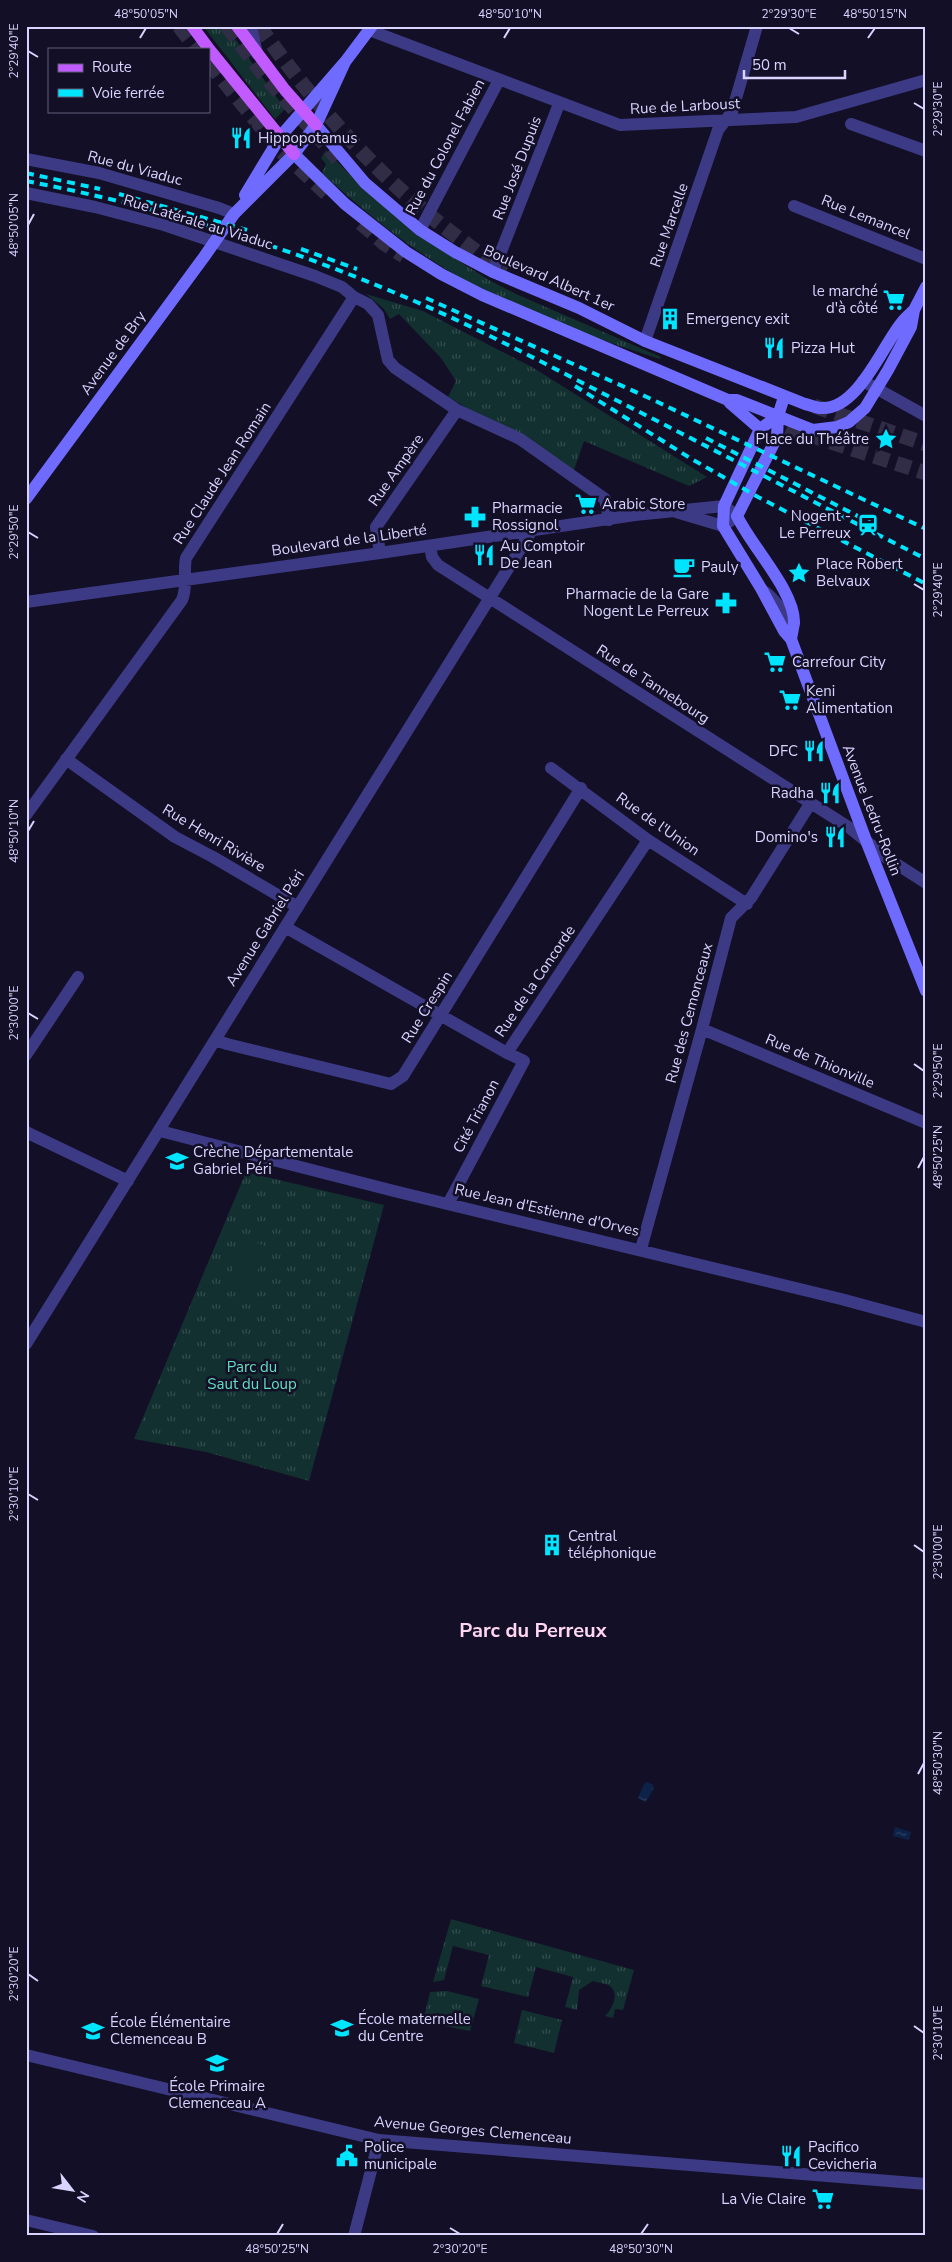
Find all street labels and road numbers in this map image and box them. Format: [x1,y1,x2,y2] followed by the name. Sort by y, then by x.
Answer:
[401,76,489,218] street label: Rue du Colonel Fabien
[629,93,741,119] street label: Rue de Larboust
[488,113,546,223] street label: Rue José Dupuis
[85,146,185,190] street label: Rue du Viaduc
[645,180,693,270] street label: Rue Marcelle
[121,190,275,254] street label: Rue Latérale au Viaduc
[818,190,914,244] street label: Rue Lemancel
[480,240,618,316] street label: Boulevard Albert 1er
[76,307,150,399] street label: Avenue de Bry
[168,398,276,548] street label: Rue Claude Jean Romain
[364,430,428,510] street label: Rue Ampère
[270,519,428,561] street label: Boulevard de la Liberté
[592,640,714,728] street label: Rue de Tannebourg
[838,742,906,878] street label: Avenue Ledru-Rollin
[612,788,704,860] street label: Rue de l'Union
[159,799,269,877] street label: Rue Henri Rivière
[221,866,309,990] street label: Avenue Gabriel Péri
[490,921,580,1041] street label: Rue de la Concorde
[661,941,717,1085] street label: Rue des Cemonceaux
[397,967,457,1047] street label: Rue Crespin
[762,1029,878,1093] street label: Rue de Thionville
[448,1076,504,1156] street label: Cité Trianon
[453,1179,641,1241] street label: Rue Jean d'Estienne d'Orves
[373,2111,573,2149] street label: Avenue Georges Clemenceau

